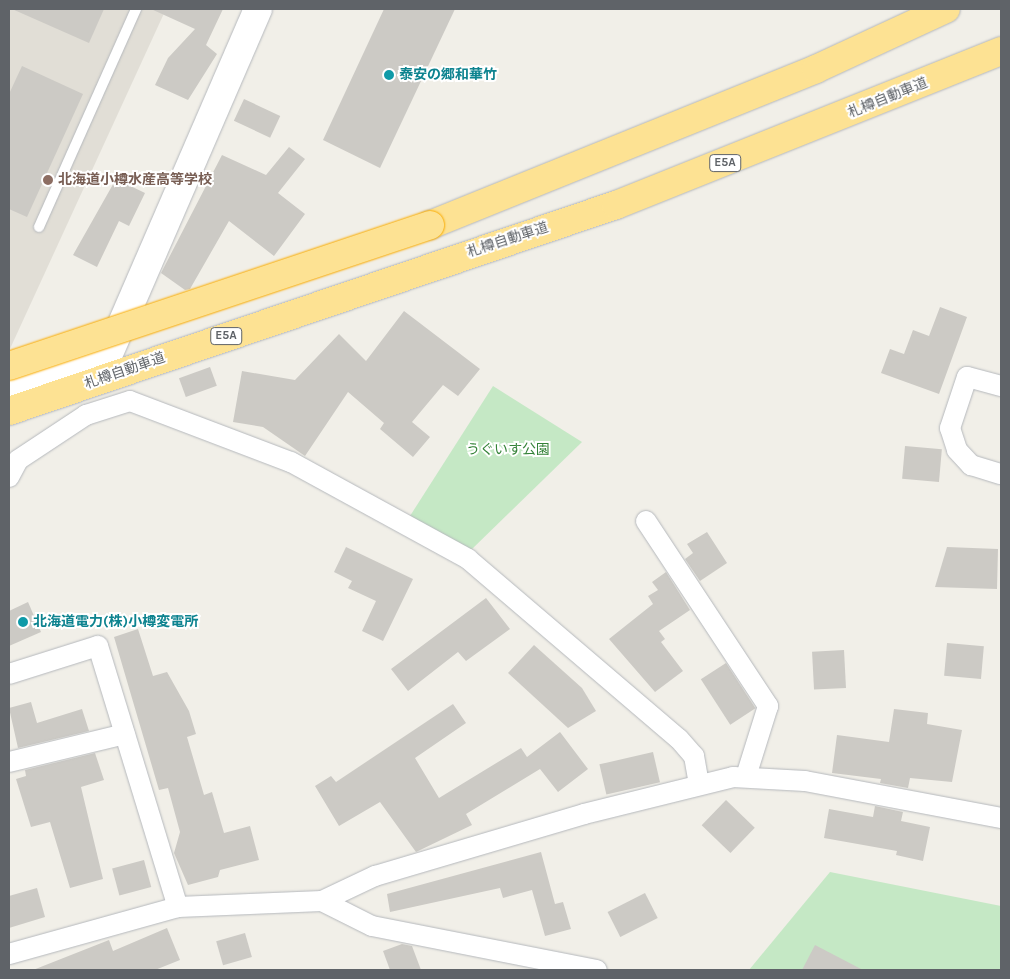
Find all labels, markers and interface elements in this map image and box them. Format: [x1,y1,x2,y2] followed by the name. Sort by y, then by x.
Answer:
[399,67,497,83] place label: 泰安の郷和華竹
[383,69,395,81] marker: 泰安の郷和華竹
[846,74,930,122] street label: 札樽自動車道
[709,154,741,172] road number: E5A
[58,172,212,188] place label: 北海道小樽水産高等学校
[42,174,54,186] marker: 北海道小樽水産高等学校
[465,219,551,261] street label: 札樽自動車道
[210,326,242,346] road number: E5A
[83,349,167,393] street label: 札樽自動車道
[466,442,550,458] park label: うぐいす公園
[33,614,198,630] place label: 北海道電力(株)小樽変電所
[17,616,29,628] marker: 北海道電力(株)小樽変電所

